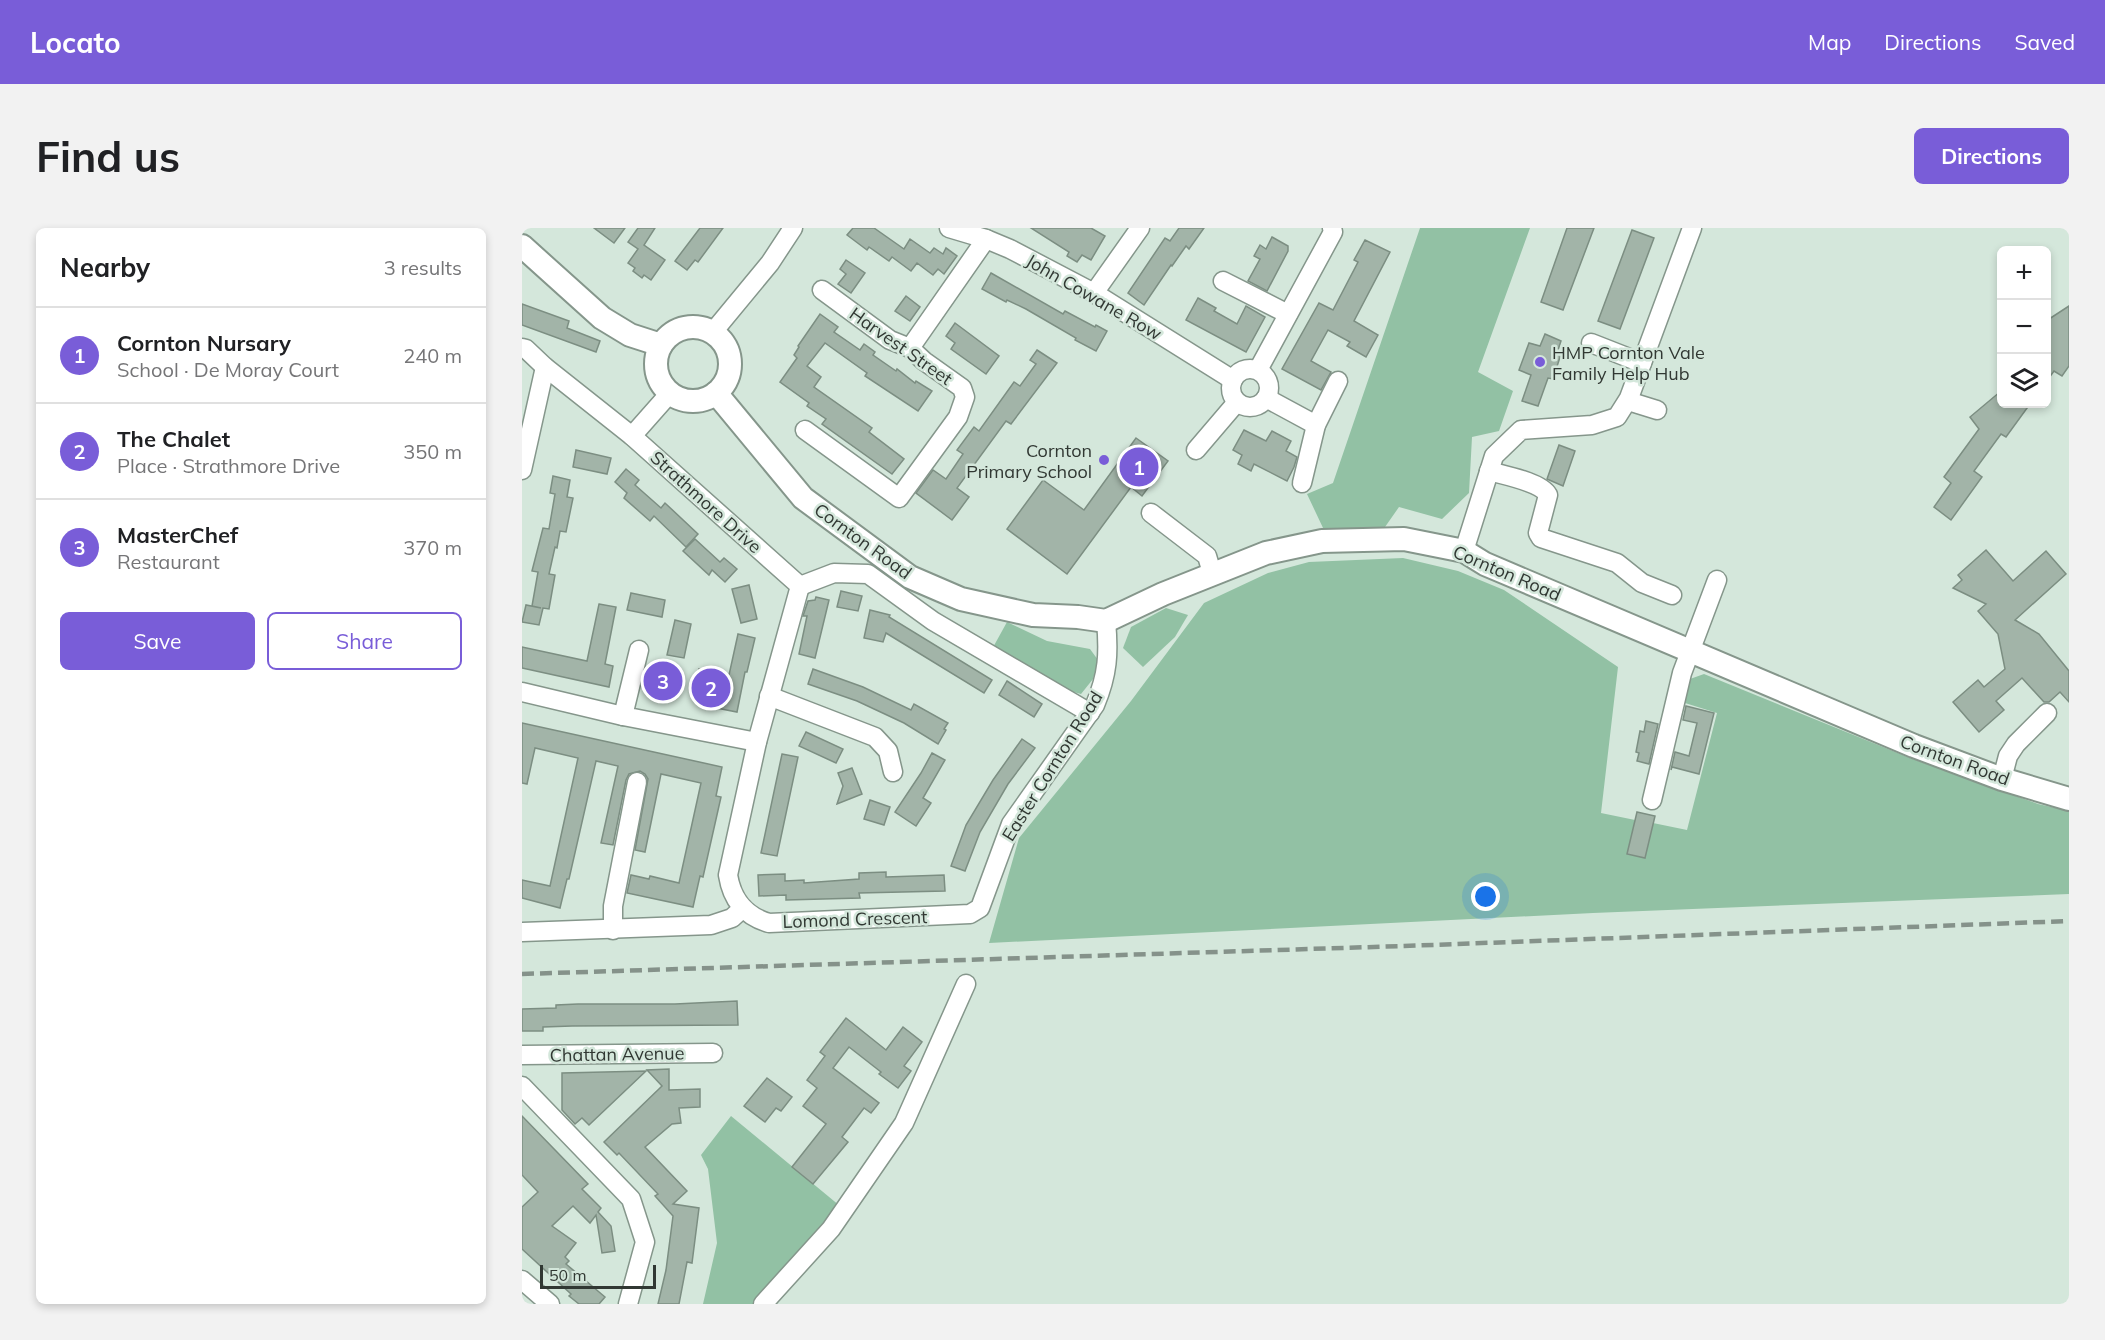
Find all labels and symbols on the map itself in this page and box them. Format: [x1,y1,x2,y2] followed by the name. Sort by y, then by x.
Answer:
[1022,249,1166,345] street label: John Cowane Row
[845,302,957,390] street label: Harvest Street
[1552,341,1705,385] place label: HMP Cornton Vale Family Help Hub
[1533,355,1547,369] marker: HMP Cornton Vale Family Help Hub
[966,439,1092,483] place label: Cornton Primary School
[1120,444,1158,490] pin: 1
[646,446,766,558] street label: Strathmore Drive
[1097,453,1111,467] marker: Cornton Primary School
[810,498,916,584] street label: Cornton Road
[1450,540,1564,606] street label: Cornton Road
[644,658,682,704] pin: 3
[692,666,730,710] pin: 2
[997,687,1107,845] street label: Easter Cornton Road
[1897,730,2013,790] street label: Cornton Road
[1471,882,1500,911] your location
[782,905,928,933] street label: Lomond Crescent
[549,1041,685,1067] street label: Chattan Avenue
[540,1262,656,1290] scale bar

